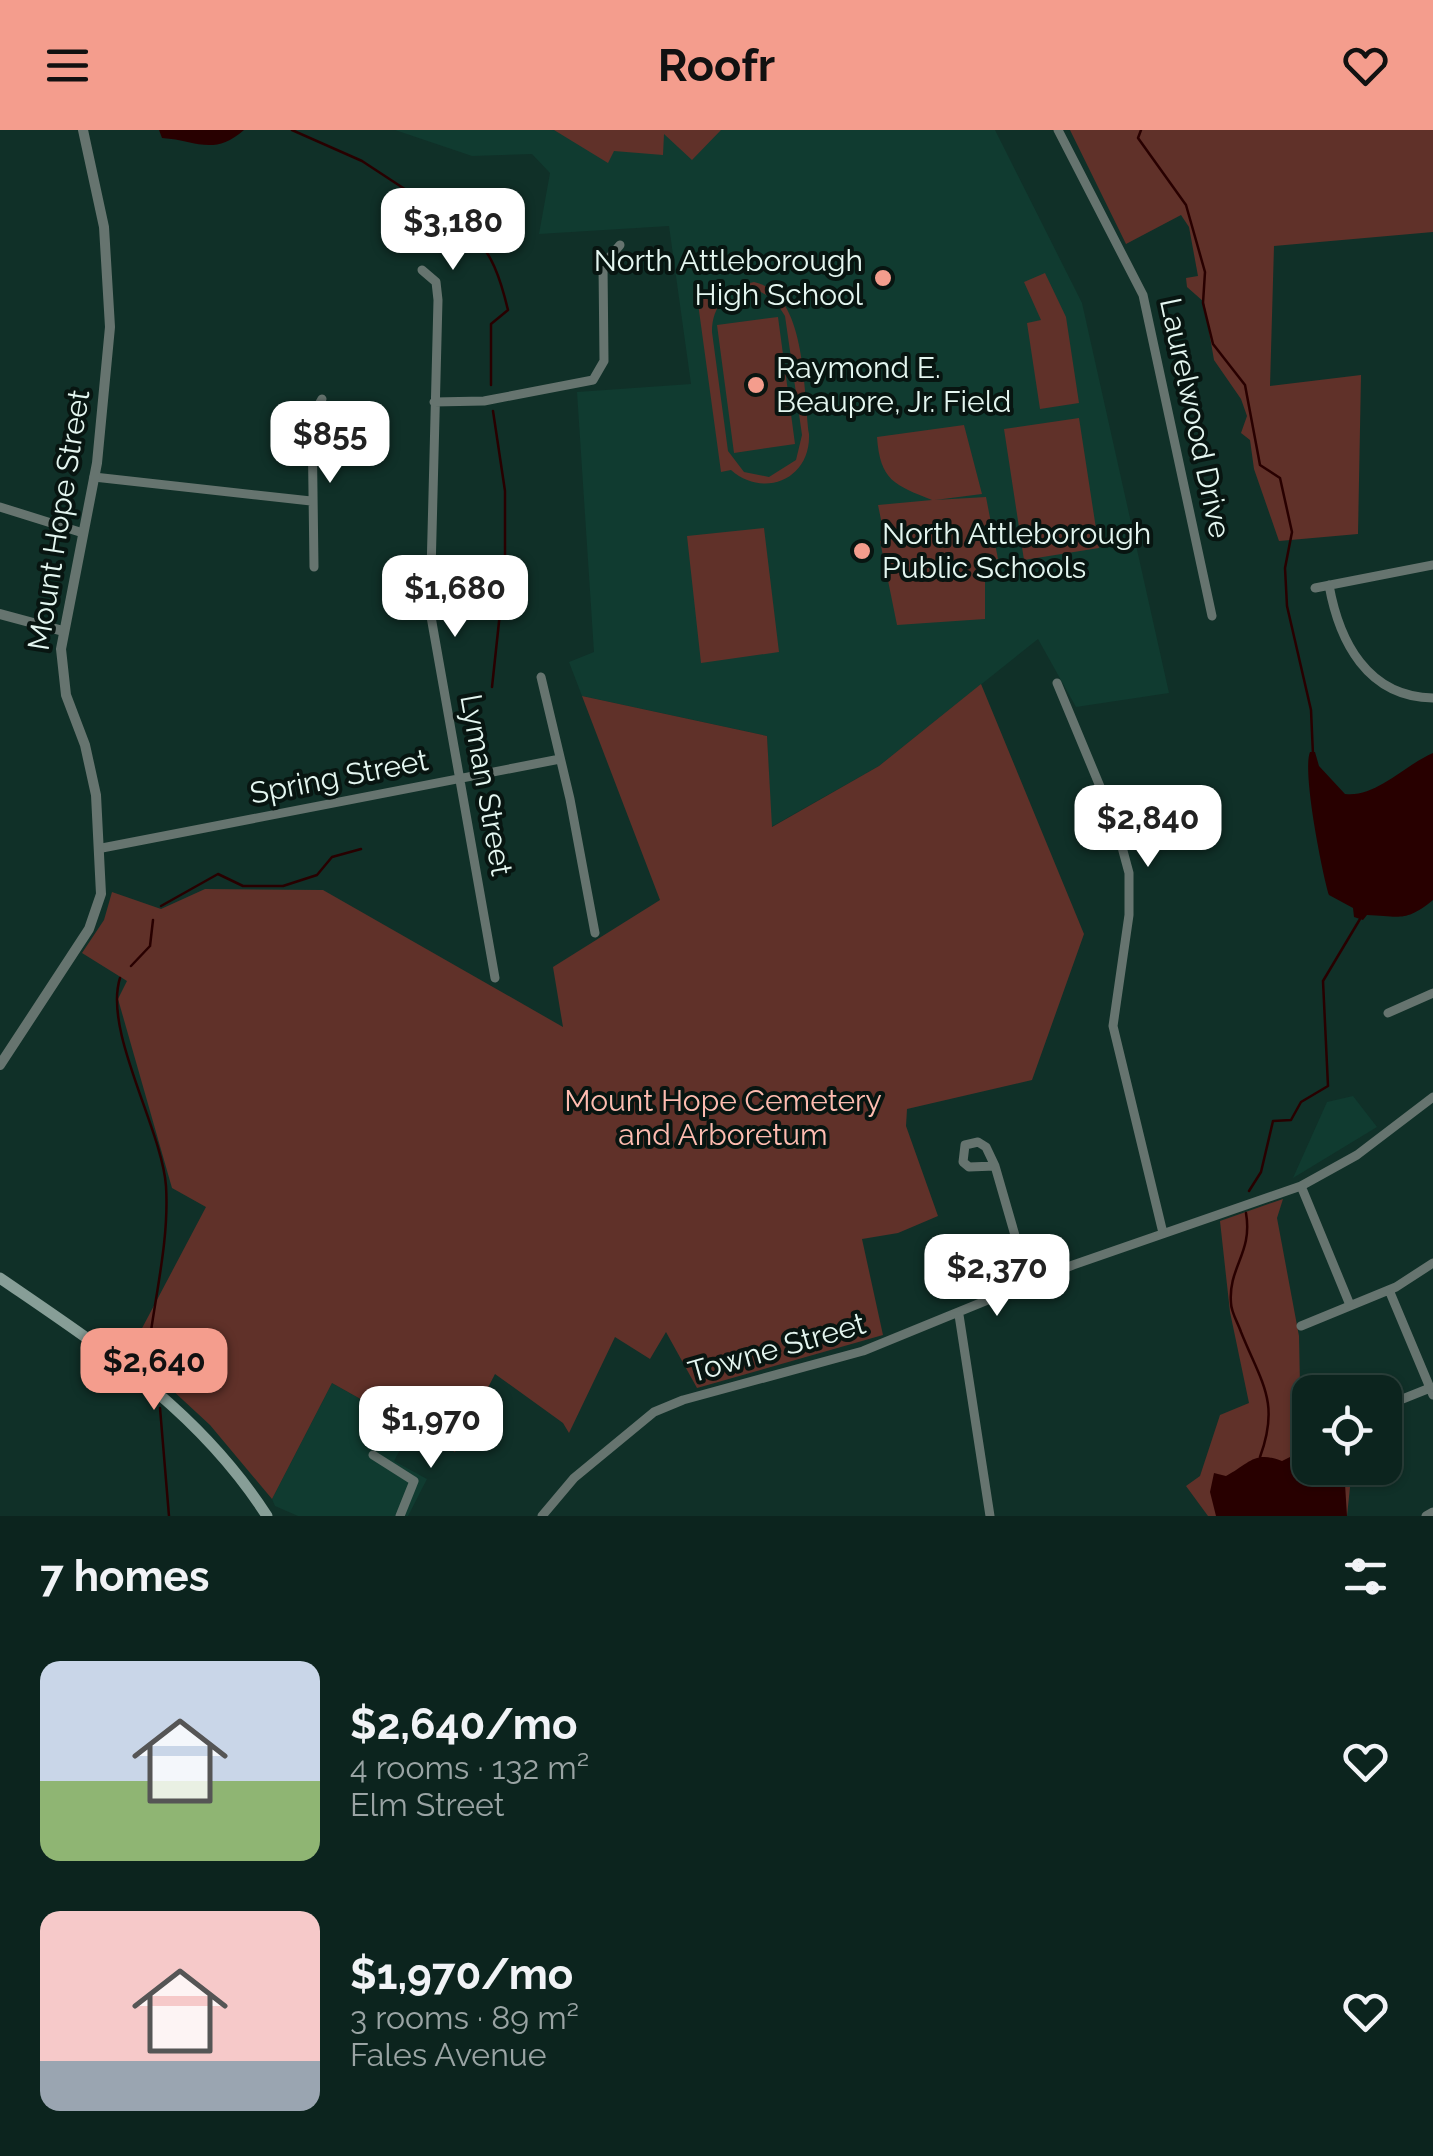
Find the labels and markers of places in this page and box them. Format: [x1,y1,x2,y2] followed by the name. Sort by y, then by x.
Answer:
[372,188,534,273] pin: $3,180
[594,243,864,312] place label: North Attleborough High School
[872,267,894,289] marker: North Attleborough High School
[776,350,1012,419] place label: Raymond E. Beaupre, Jr. Field
[745,374,767,396] marker: Raymond E. Beaupre, Jr. Field
[271,401,389,486] pin: $855
[882,516,1151,585] place label: North Attleborough Public Schools
[851,540,873,562] marker: North Attleborough Public Schools
[374,555,536,640] pin: $1,680
[1067,785,1229,870] pin: $2,840
[916,1234,1078,1319] pin: $2,370
[73,1328,235,1413] pin: $2,640
[350,1386,512,1471] pin: $1,970

